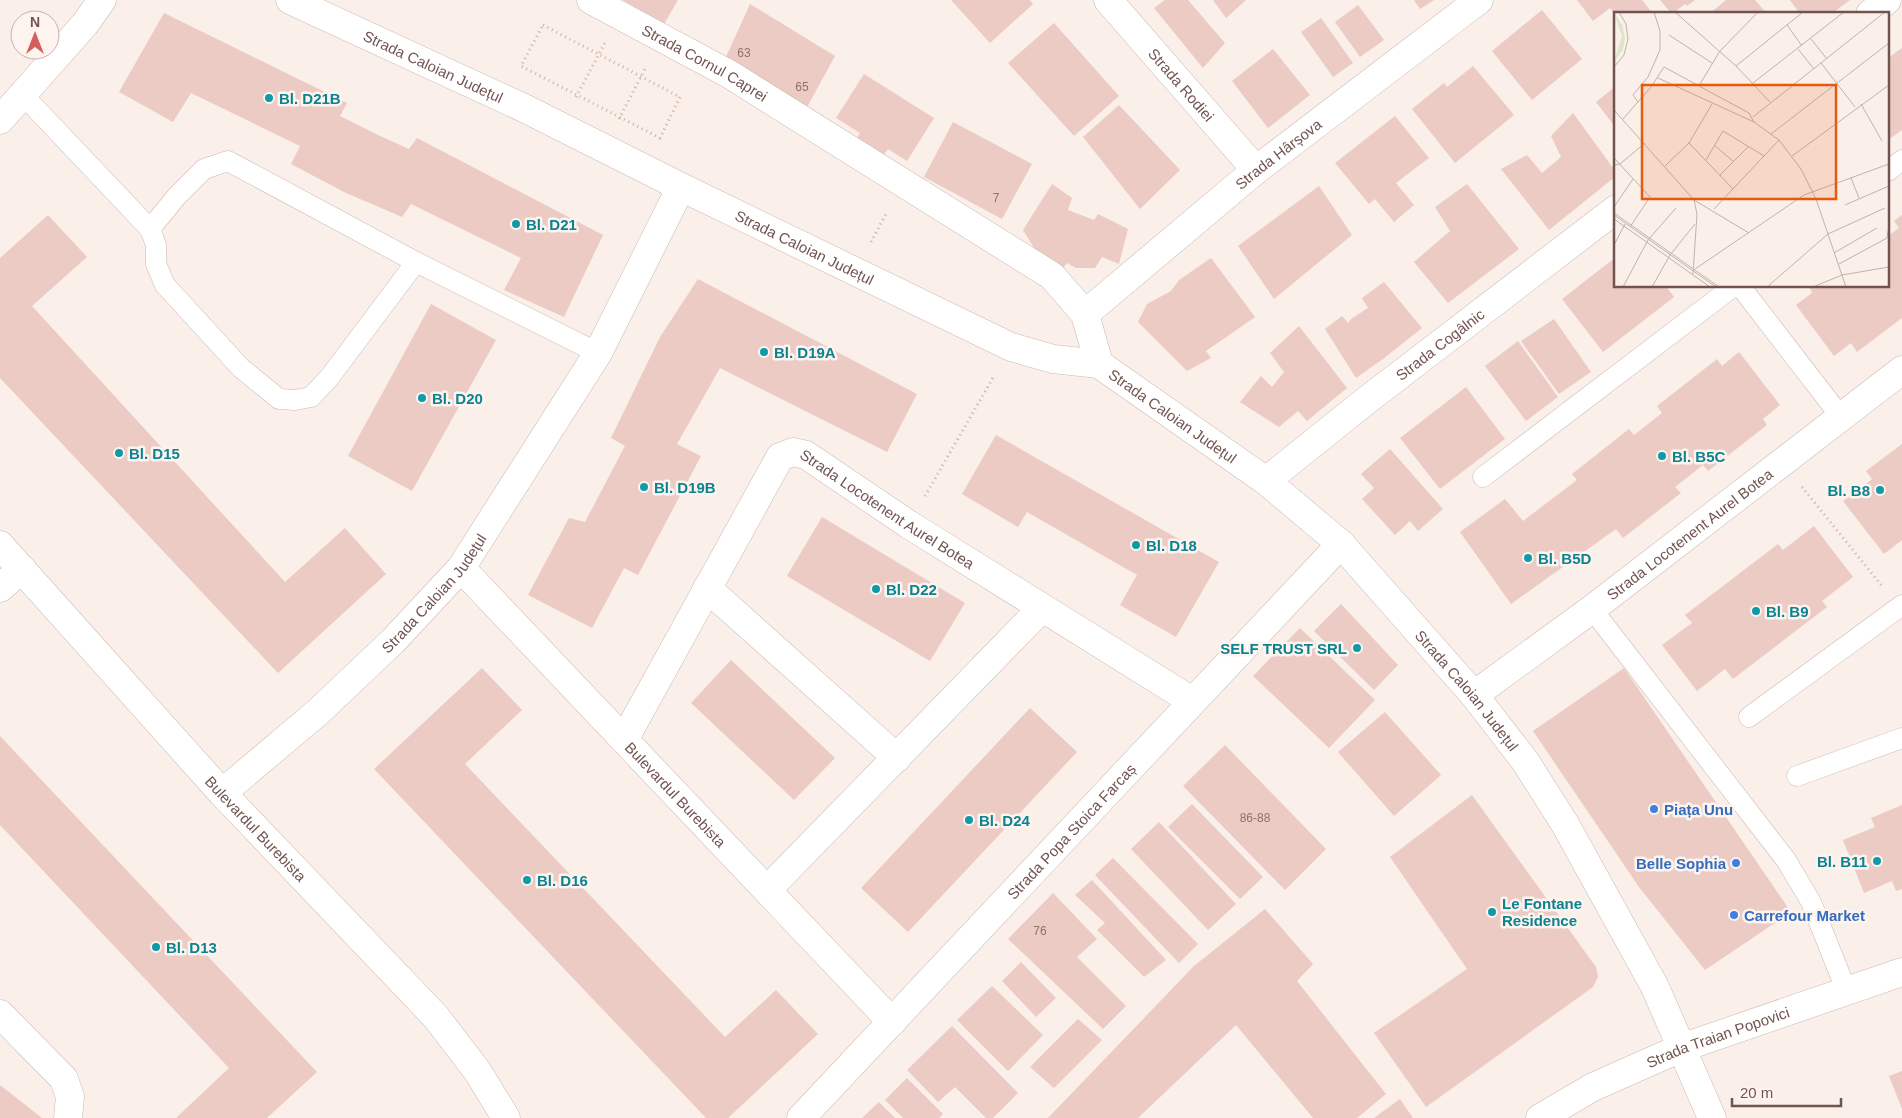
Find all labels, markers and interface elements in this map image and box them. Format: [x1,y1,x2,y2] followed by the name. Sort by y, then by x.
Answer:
[10,10,60,60] north arrow
[1614,12,1890,288] inset map
[30,14,40,30] text: N
[639,21,771,104] street label: Strada Cornul Caprei
[361,27,506,106] street label: Strada Caloian Județul
[1145,45,1218,124] street label: Strada Rodiei
[737,46,751,60] house number: 63
[795,80,809,94] house number: 65
[279,90,341,107] place label: Bl. D21B
[263,92,275,104] marker: Bl. D21B
[1232,115,1325,192] street label: Strada Hârșova
[993,191,1000,205] house number: 7
[733,206,877,288] street label: Strada Caloian Județul
[526,216,577,233] place label: Bl. D21
[510,218,522,230] marker: Bl. D21
[1392,305,1488,384] street label: Strada Cogâlnic
[774,344,836,361] place label: Bl. D19A
[758,346,770,358] marker: Bl. D19A
[1106,365,1240,466] street label: Strada Caloian Județul
[432,390,483,407] place label: Bl. D20
[416,392,428,404] marker: Bl. D20
[129,445,180,462] place label: Bl. D15
[797,445,978,572] street label: Strada Locotenent Aurel Botea
[113,447,125,459] marker: Bl. D15
[1672,448,1726,465] place label: Bl. B5C
[1656,450,1668,462] marker: Bl. B5C
[1603,464,1776,603] street label: Strada Locotenent Aurel Botea
[654,479,716,496] place label: Bl. D19B
[638,481,650,493] marker: Bl. D19B
[1827,482,1870,499] place label: Bl. B8
[1874,484,1886,496] marker: Bl. B8
[378,530,489,656] street label: Strada Caloian Județul
[1146,537,1197,554] place label: Bl. D18
[1130,539,1142,551] marker: Bl. D18
[1538,550,1592,567] place label: Bl. B5D
[1522,552,1534,564] marker: Bl. B5D
[886,581,937,598] place label: Bl. D22
[870,583,882,595] marker: Bl. D22
[1766,603,1809,620] place label: Bl. B9
[1750,605,1762,617] marker: Bl. B9
[1412,626,1522,754] street label: Strada Caloian Județul
[1220,640,1347,657] place label: SELF TRUST SRL
[1351,642,1363,654] marker: SELF TRUST SRL
[622,738,730,851] street label: Bulevardul Burebista
[1003,760,1139,902] street label: Strada Popa Stoica Farcaș
[202,772,310,885] street label: Bulevardul Burebista
[1664,801,1733,818] place label: Piața Unu
[1648,803,1660,815] marker: Piața Unu
[1240,811,1271,825] house number: 86-88
[979,812,1031,829] place label: Bl. D24
[963,814,975,826] marker: Bl. D24
[1817,853,1867,870] place label: Bl. B11
[1636,855,1727,872] place label: Belle Sophia
[1871,855,1883,867] marker: Bl. B11
[1730,857,1742,869] marker: Belle Sophia
[537,872,588,889] place label: Bl. D16
[521,874,533,886] marker: Bl. D16
[1502,895,1582,929] place label: Le Fontane Residence
[1486,906,1498,918] marker: Le Fontane Residence
[1744,907,1865,924] place label: Carrefour Market
[1728,909,1740,921] marker: Carrefour Market
[1033,924,1047,938] house number: 76
[166,939,217,956] place label: Bl. D13
[150,941,162,953] marker: Bl. D13
[1644,1003,1791,1071] street label: Strada Traian Popovici
[1732,1076,1841,1108] scale bar
[1740,1084,1773,1101] text: 20 m

